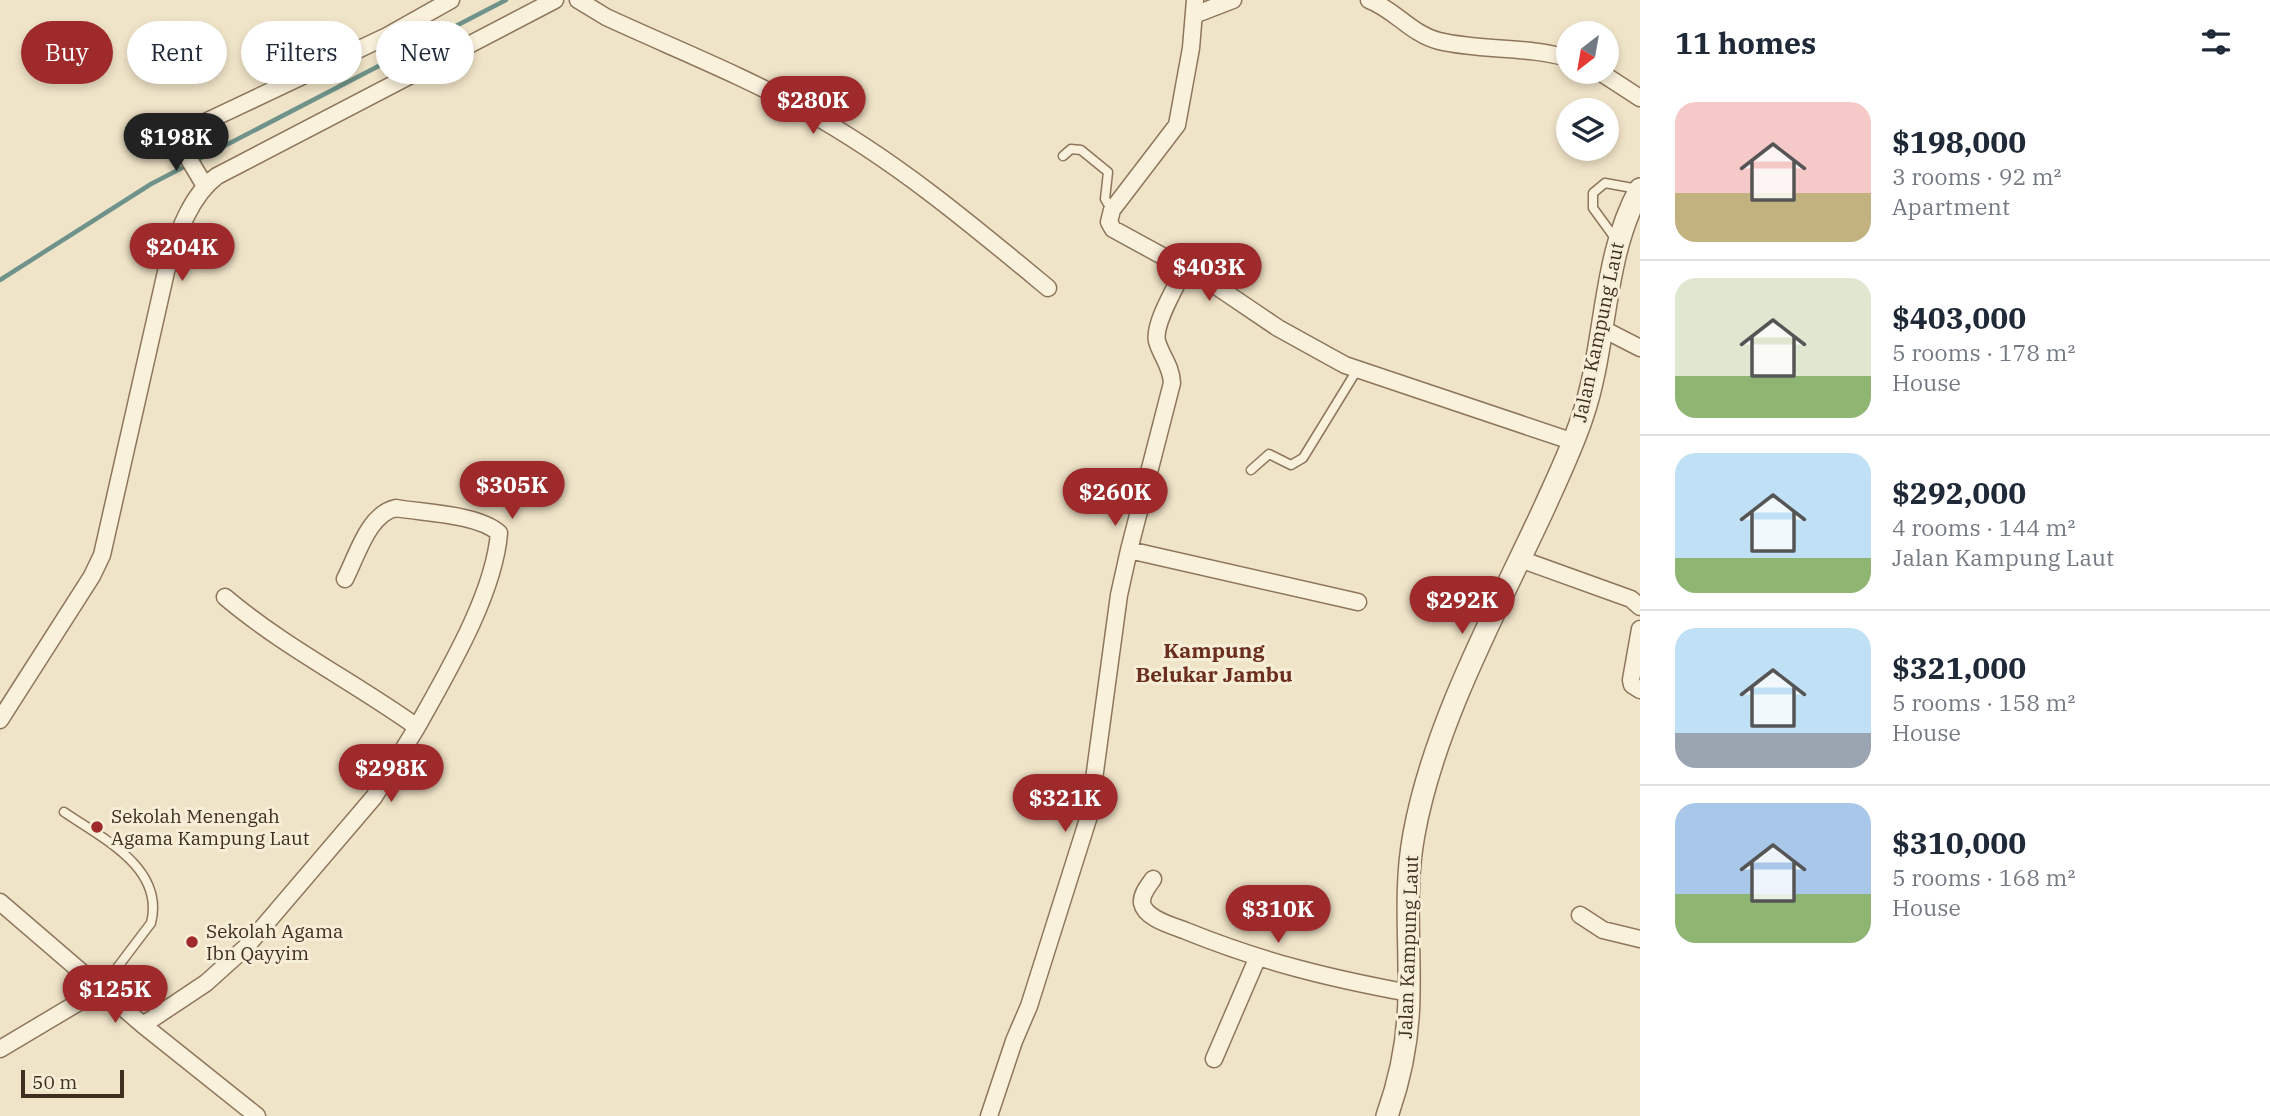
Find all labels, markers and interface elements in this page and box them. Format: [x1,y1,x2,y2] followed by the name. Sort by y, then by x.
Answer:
[21,21,113,84] chip: Buy
[127,21,227,84] chip: Rent
[241,21,362,84] chip: Filters
[376,21,474,84] chip: New
[1556,21,1619,84] north arrow
[1556,21,1619,161] map controls
[1675,23,1816,62] text: 11 homes
[2197,23,2235,61] icon: filters
[764,76,862,136] pin: $280K
[777,84,849,114] text: $280K
[1556,98,1619,161] button: layers
[127,114,225,173] pin: $198K
[140,121,212,151] text: $198K
[1892,122,2026,161] text: $198,000
[1731,130,1815,214] icon: home
[1892,161,2062,191] text: 3 rooms · 92 m²
[1892,191,2010,221] text: Apartment
[133,224,231,283] pin: $204K
[146,231,218,261] text: $204K
[1567,239,1629,424] street label: Jalan Kampung Laut
[1160,244,1258,303] pin: $403K
[1173,251,1245,281] text: $403K
[1892,298,2026,337] text: $403,000
[1731,306,1815,390] icon: home
[1892,337,2075,367] text: 5 rooms · 178 m²
[1892,367,1961,397] text: House
[463,462,561,521] pin: $305K
[1066,468,1164,528] pin: $260K
[476,469,548,499] text: $305K
[1892,473,2026,512] text: $292,000
[1079,476,1151,506] text: $260K
[1731,481,1815,565] icon: home
[1892,512,2075,542] text: 4 rooms · 144 m²
[1892,542,2114,572] text: Jalan Kampung Laut
[1413,576,1511,636] pin: $292K
[1426,584,1498,614] text: $292K
[1135,636,1293,688] district label: Kampung Belukar Jambu
[1892,648,2026,687] text: $321,000
[1731,656,1815,740] icon: home
[1892,687,2075,717] text: 5 rooms · 158 m²
[1892,717,1961,747] text: House
[342,744,440,804] pin: $298K
[355,752,427,782] text: $298K
[1016,774,1114,834] pin: $321K
[1029,782,1101,812] text: $321K
[111,804,310,850] place label: Sekolah Menengah Agama Kampung Laut
[89,819,105,835] marker: Sekolah Menengah Agama Kampung Laut
[1892,823,2026,862] text: $310,000
[1731,831,1815,915] icon: home
[1393,855,1423,1039] street label: Jalan Kampung Laut
[1892,862,2075,892] text: 5 rooms · 168 m²
[1229,886,1327,945] pin: $310K
[1892,892,1961,922] text: House
[1242,893,1314,923] text: $310K
[206,919,343,965] place label: Sekolah Agama Ibn Qayyim
[184,934,200,950] marker: Sekolah Agama Ibn Qayyim
[66,965,164,1025] pin: $125K
[79,973,151,1003] text: $125K
[21,1067,124,1099] scale bar
[32,1070,77,1094] text: 50 m

